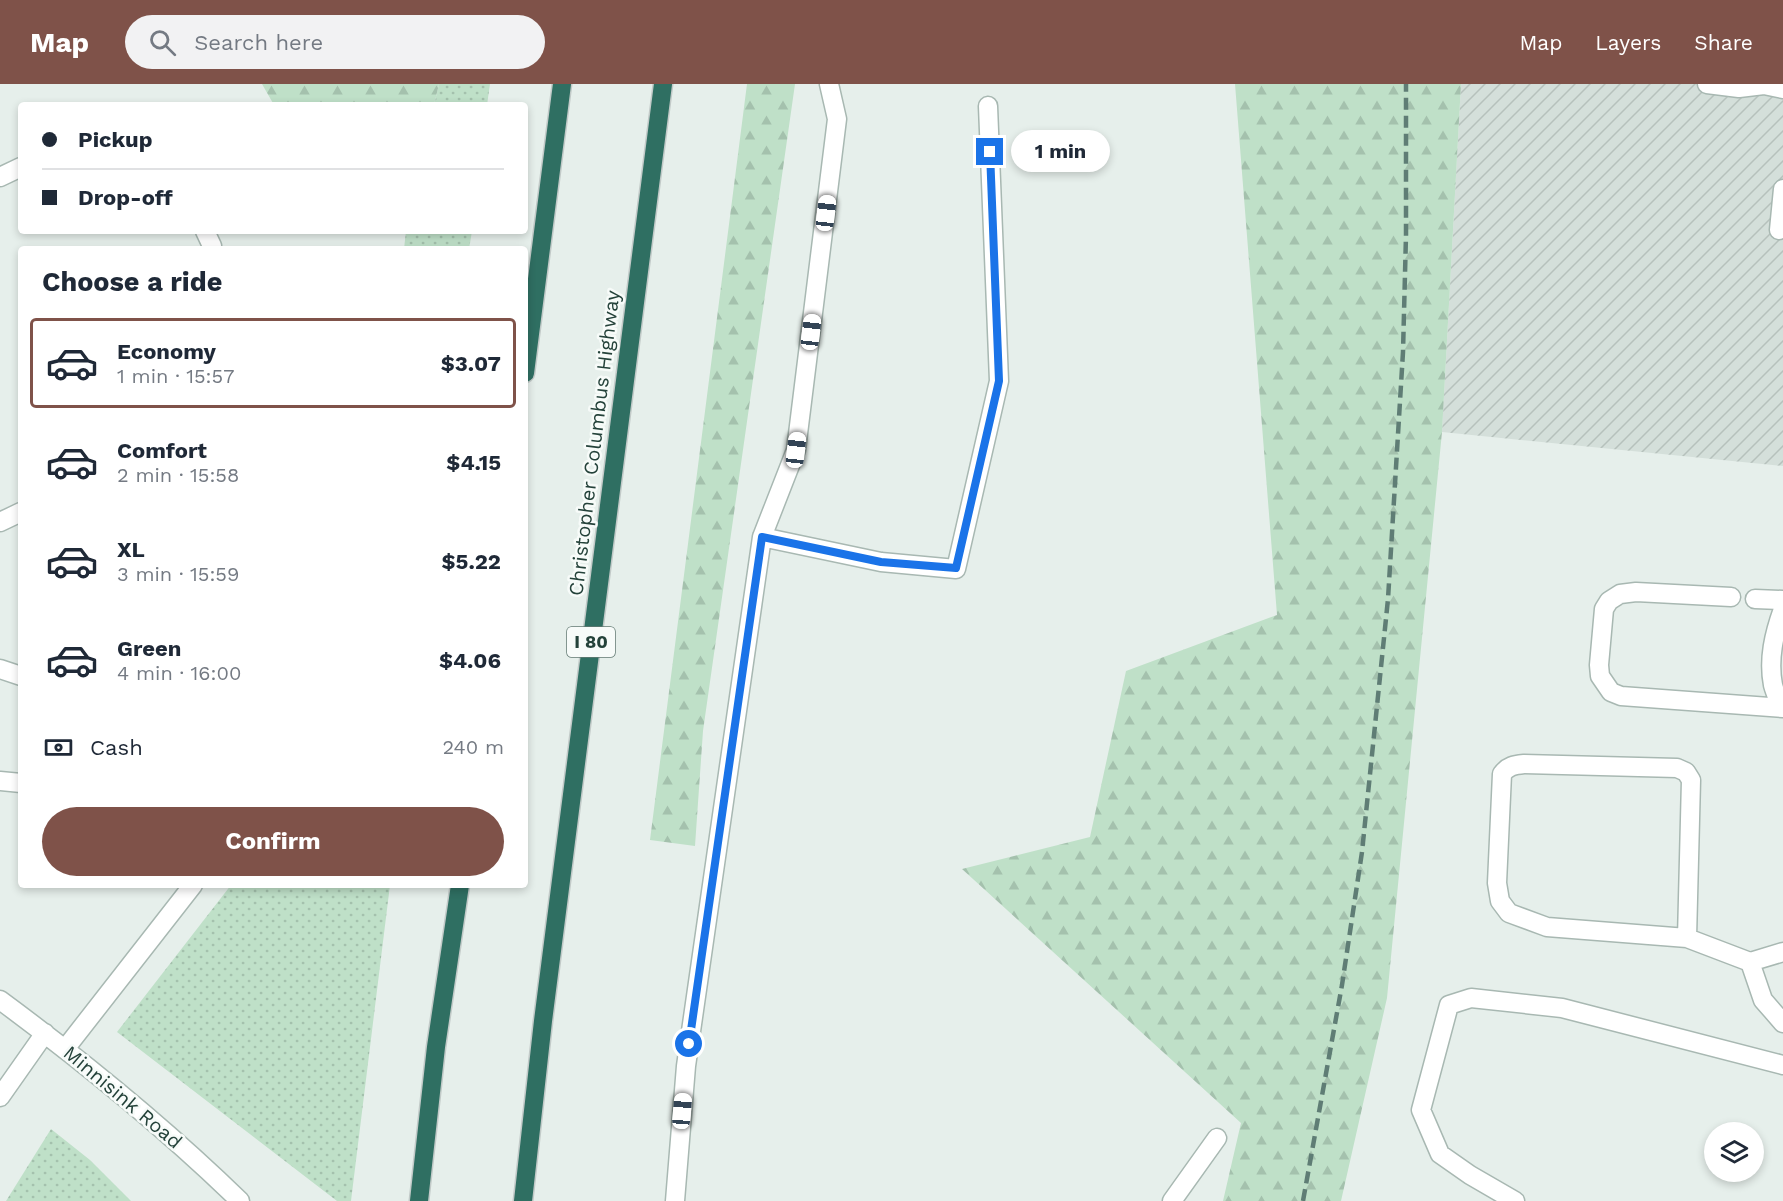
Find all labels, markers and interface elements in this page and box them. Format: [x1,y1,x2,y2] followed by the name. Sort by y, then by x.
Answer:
[125,15,545,69] search box
[30,26,89,59] text: Map
[146,26,179,59] icon: search
[194,30,323,55] text: Search here
[1519,30,1562,55] text: Map
[1595,30,1661,55] text: Layers
[1694,30,1753,55] text: Share
[78,127,153,152] text: Pickup
[1011,131,1110,173] callout: 1 min
[976,138,1003,165] route end
[1035,139,1086,163] text: 1 min
[78,185,173,210] text: Drop-off
[815,194,837,232] car
[42,266,222,298] text: Choose a ride
[563,288,625,597] street label: Christopher Columbus Highway
[800,313,822,351] car
[45,336,99,390] icon: car
[117,339,216,364] text: Economy
[441,351,501,376] text: $3.07
[117,364,234,388] text: 1 min · 15:57
[785,431,807,469] car
[45,435,99,489] icon: car
[117,438,207,463] text: Comfort
[446,450,501,475] text: $4.15
[117,463,239,487] text: 2 min · 15:58
[45,534,99,588] icon: car
[117,537,145,562] text: XL
[441,549,501,574] text: $5.22
[117,562,239,586] text: 3 min · 15:59
[567,627,615,657] road number: I 80
[45,633,99,687] icon: car
[117,636,181,661] text: Green
[439,648,501,673] text: $4.06
[117,661,241,685] text: 4 min · 16:00
[42,731,75,764] icon: cash
[90,735,143,760] text: Cash
[442,735,504,759] text: 240 m
[42,807,504,876] button: Confirm
[675,1030,702,1057] route start
[59,1040,187,1154] street label: Minnisink Road
[671,1092,693,1130] car
[1704,1122,1764,1182] map controls
[1704,1122,1764,1182] button: layers

